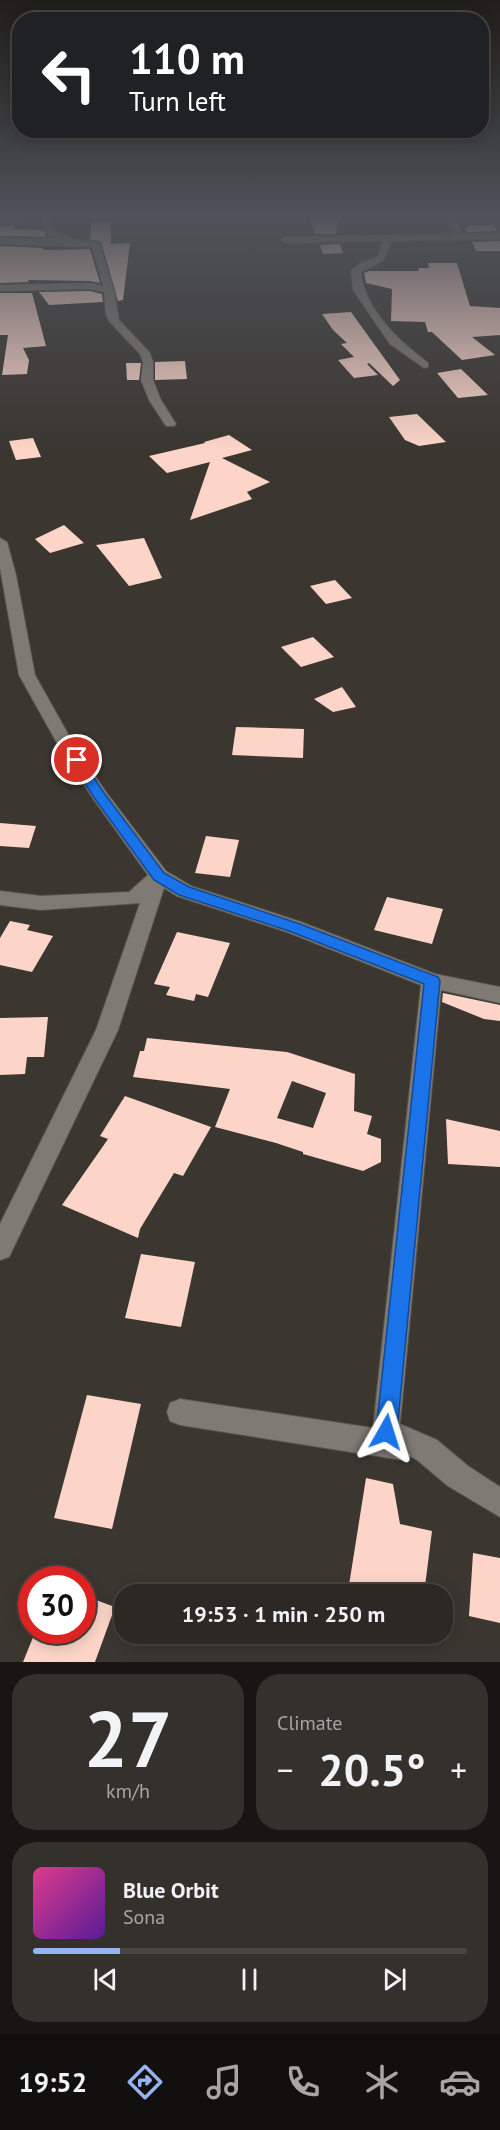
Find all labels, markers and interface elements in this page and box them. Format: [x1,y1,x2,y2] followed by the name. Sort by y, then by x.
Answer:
[129,31,245,86] text: 110 m
[30,36,108,114] icon: left
[129,84,226,118] text: Turn left
[51,734,102,785] pin
[60,743,93,776] icon: arrive
[354,1400,418,1464] position arrow
[18,1566,96,1644] speed limit sign: 30
[182,1600,385,1628] text: 19:53 · 1 min · 250 m
[84,1688,172,1789] text: 27
[277,1710,343,1736] text: Climate
[318,1740,426,1798] text: 20.5°
[277,1748,294,1791] text: −
[450,1748,467,1791] text: +
[106,1778,150,1804] text: km/h
[123,1876,219,1904] text: Blue Orbit
[123,1904,165,1930] text: Sona
[89,1963,122,1996] icon: previous
[233,1963,266,1996] icon: pause
[378,1963,411,1996] icon: next
[124,2061,166,2103] icon: directions
[203,2061,245,2103] icon: music
[282,2061,324,2103] icon: phone
[361,2061,403,2103] icon: climate
[439,2061,481,2103] icon: car
[18,2065,87,2099] text: 19:52

